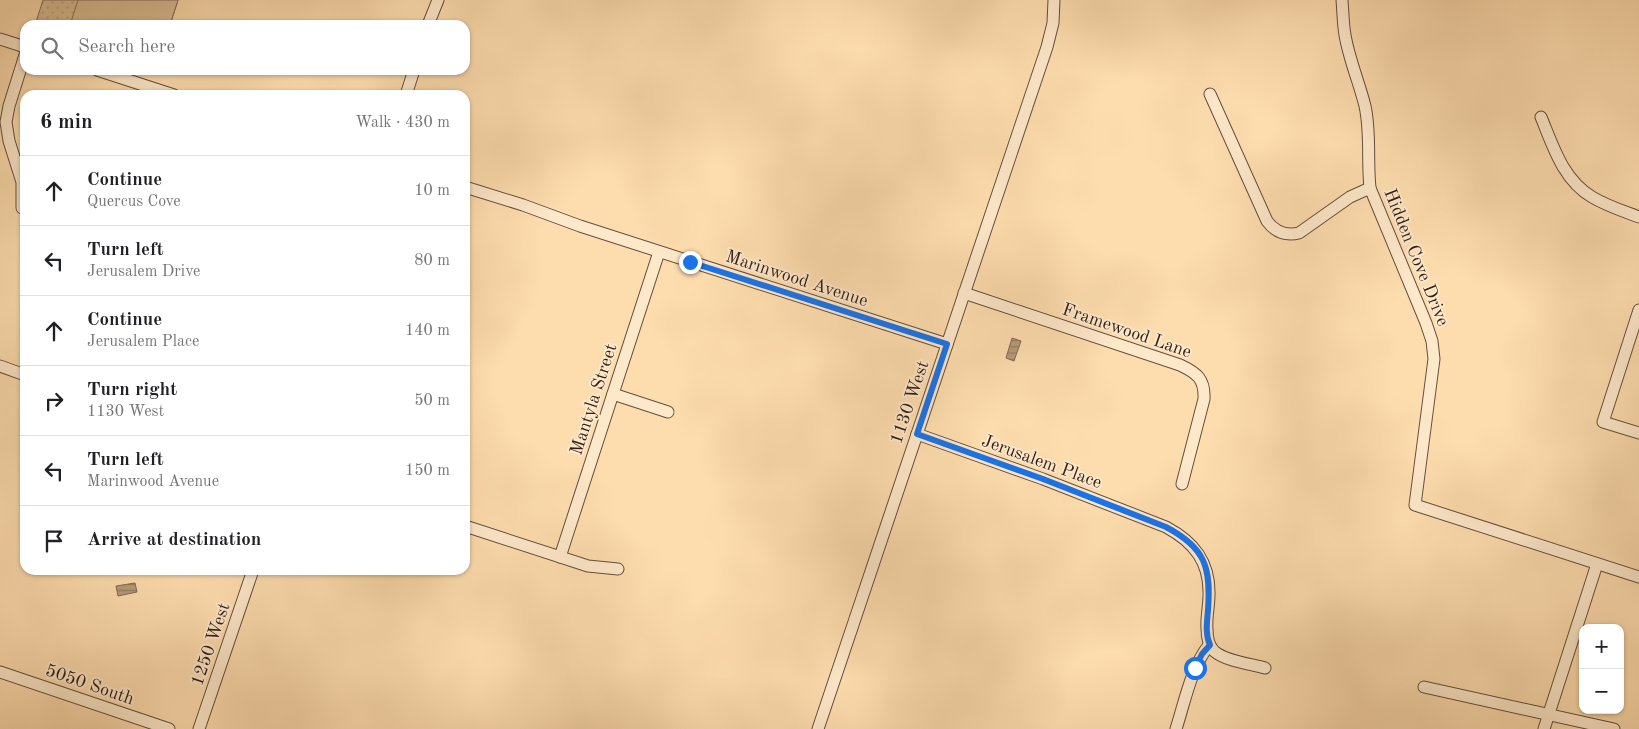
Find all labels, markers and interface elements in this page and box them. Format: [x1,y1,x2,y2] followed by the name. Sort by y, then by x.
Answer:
[20,20,470,75] search box
[38,34,66,62] icon: search
[78,38,175,57] text: Search here
[40,112,93,133] text: 6 min
[355,115,450,131] text: Walk · 430 m
[87,171,162,190] text: Continue
[40,177,68,205] icon: ahead
[414,183,450,199] text: 10 m
[1380,186,1452,329] street label: Hidden Cove Drive
[87,194,181,210] text: Quercus Cove
[87,241,164,260] text: Turn left
[40,247,68,275] icon: left
[723,247,870,310] street label: Marinwood Avenue
[679,251,702,274] route end
[414,253,450,269] text: 80 m
[87,264,200,280] text: Jerusalem Drive
[1060,300,1194,361] street label: Framewood Lane
[87,311,162,330] text: Continue
[40,317,68,345] icon: ahead
[405,323,450,339] text: 140 m
[87,334,199,350] text: Jerusalem Place
[567,341,620,457] street label: Mantyla Street
[887,358,933,446] street label: 1130 West
[87,381,177,400] text: Turn right
[40,387,68,415] icon: right
[414,393,450,409] text: 50 m
[87,404,164,420] text: 1130 West
[979,432,1104,492] street label: Jerusalem Place
[87,451,164,470] text: Turn left
[40,457,68,485] icon: left
[405,463,450,479] text: 150 m
[87,474,219,490] text: Marinwood Avenue
[40,527,68,555] icon: arrive
[87,531,261,550] text: Arrive at destination
[188,600,234,688] street label: 1250 West
[1579,624,1624,714] map controls
[1579,624,1624,669] button: +
[1184,657,1207,680] route start
[43,661,137,709] street label: 5050 South
[1579,669,1624,714] button: −

